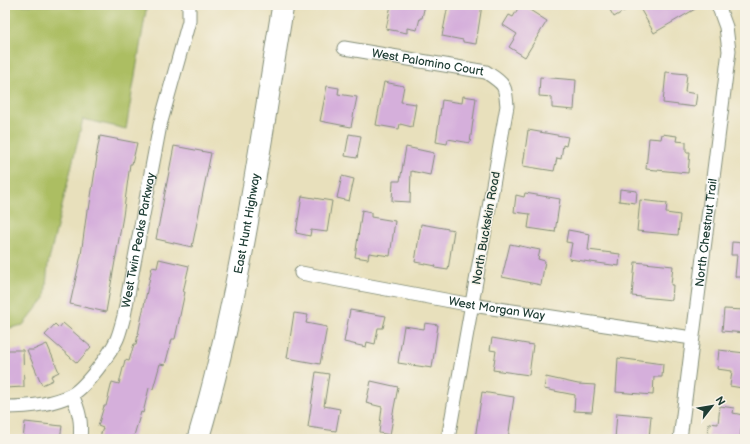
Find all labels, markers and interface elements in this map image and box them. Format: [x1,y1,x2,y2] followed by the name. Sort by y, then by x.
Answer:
[371,46,485,80] street label: West Palomino Court
[469,170,504,286] street label: North Buckskin Road
[119,171,159,309] street label: West Twin Peaks Parkway
[231,172,264,275] street label: East Hunt Highway
[692,178,721,288] street label: North Chestnut Trail
[447,294,546,324] street label: West Morgan Way
[692,386,732,426] north arrow
[712,394,728,408] text: N

